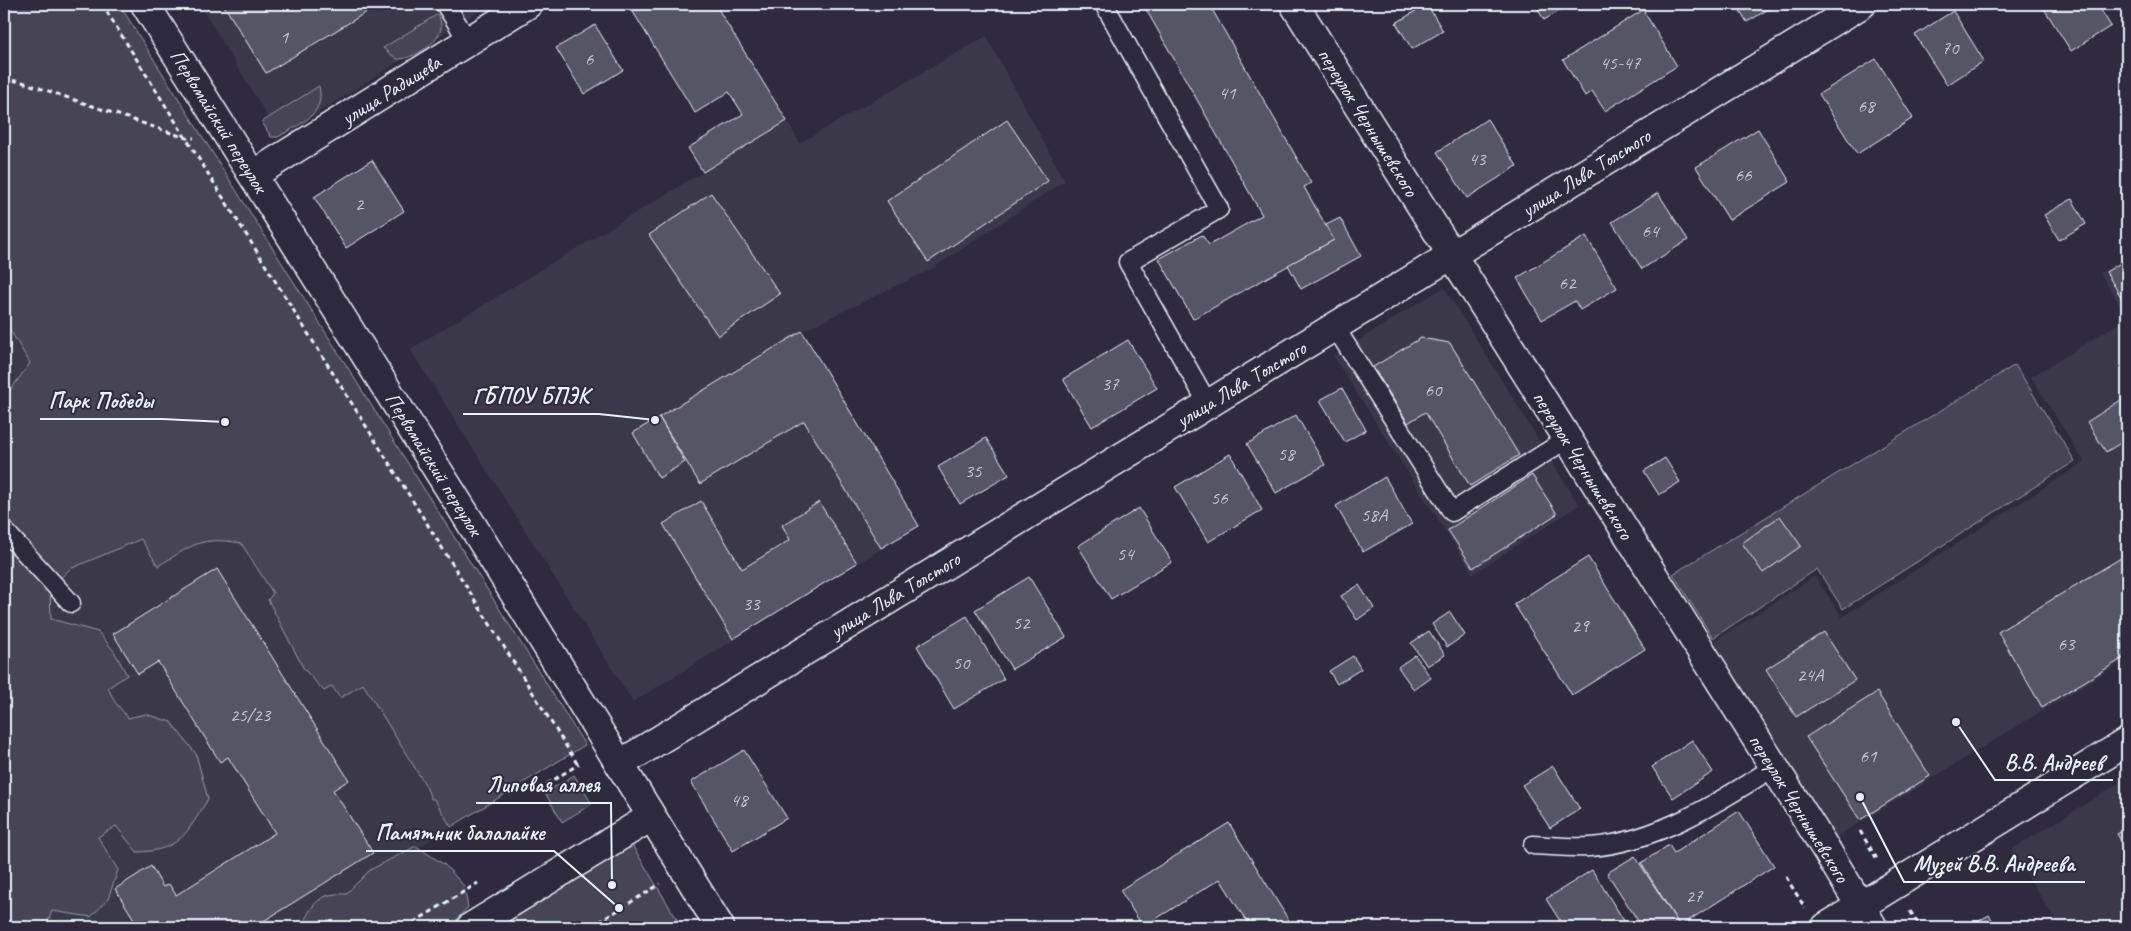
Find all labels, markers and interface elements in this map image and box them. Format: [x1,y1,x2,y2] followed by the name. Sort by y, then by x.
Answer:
[280,25,290,49] house number: 1
[1941,36,1960,60] house number: 70
[1312,43,1425,202] street label: переулок Чернышевского
[164,44,275,199] street label: Первомайский переулок
[585,47,595,71] house number: 6
[335,48,447,132] street label: улица Радищева
[1600,51,1642,75] house number: 45-47
[1218,81,1237,105] house number: 41
[1857,94,1877,118] house number: 68
[1515,122,1657,224] street label: улица Льва Толстого
[1468,147,1487,171] house number: 43
[1734,163,1753,187] house number: 66
[355,192,365,216] house number: 2
[1641,219,1661,243] house number: 64
[1558,271,1577,295] house number: 62
[1169,334,1312,434] street label: улица Льва Толстого
[1101,372,1120,396] house number: 37
[463,377,599,414] callout: ГБПОУ БПЭК
[1424,378,1443,402] house number: 60
[40,382,162,419] callout: Парк Победы
[473,382,594,410] text: ГБПОУ БПЭК
[1527,386,1640,545] street label: переулок Чернышевского
[49,387,155,415] text: Парк Победы
[379,387,490,542] street label: Первомайский переулок
[1277,442,1297,466] house number: 58
[964,459,983,483] house number: 35
[1210,486,1229,510] house number: 56
[1361,503,1389,527] house number: 58А
[1116,542,1136,566] house number: 54
[823,545,966,645] street label: улица Льва Толстого
[742,592,761,616] house number: 33
[1012,611,1031,635] house number: 52
[1571,614,1590,638] house number: 29
[2057,632,2076,656] house number: 63
[952,651,971,675] house number: 50
[1797,663,1825,687] house number: 24А
[230,703,272,727] house number: 25/23
[1743,729,1856,888] street label: переулок Чернышевского
[1995,743,2113,780] callout: В.В. Андреев
[1859,744,1878,768] house number: 61
[2005,749,2108,777] text: В.В. Андреев
[476,766,611,803] callout: Липовая аллея
[486,771,602,799] text: Липовая аллея
[730,788,750,812] house number: 48
[366,814,554,851] callout: Памятник балалайке
[376,819,547,847] text: Памятник балалайке
[1904,845,2085,882] callout: Музей В.В. Андреева
[1913,850,2077,879] text: Музей В.В. Андреева
[1685,884,1704,908] house number: 27

